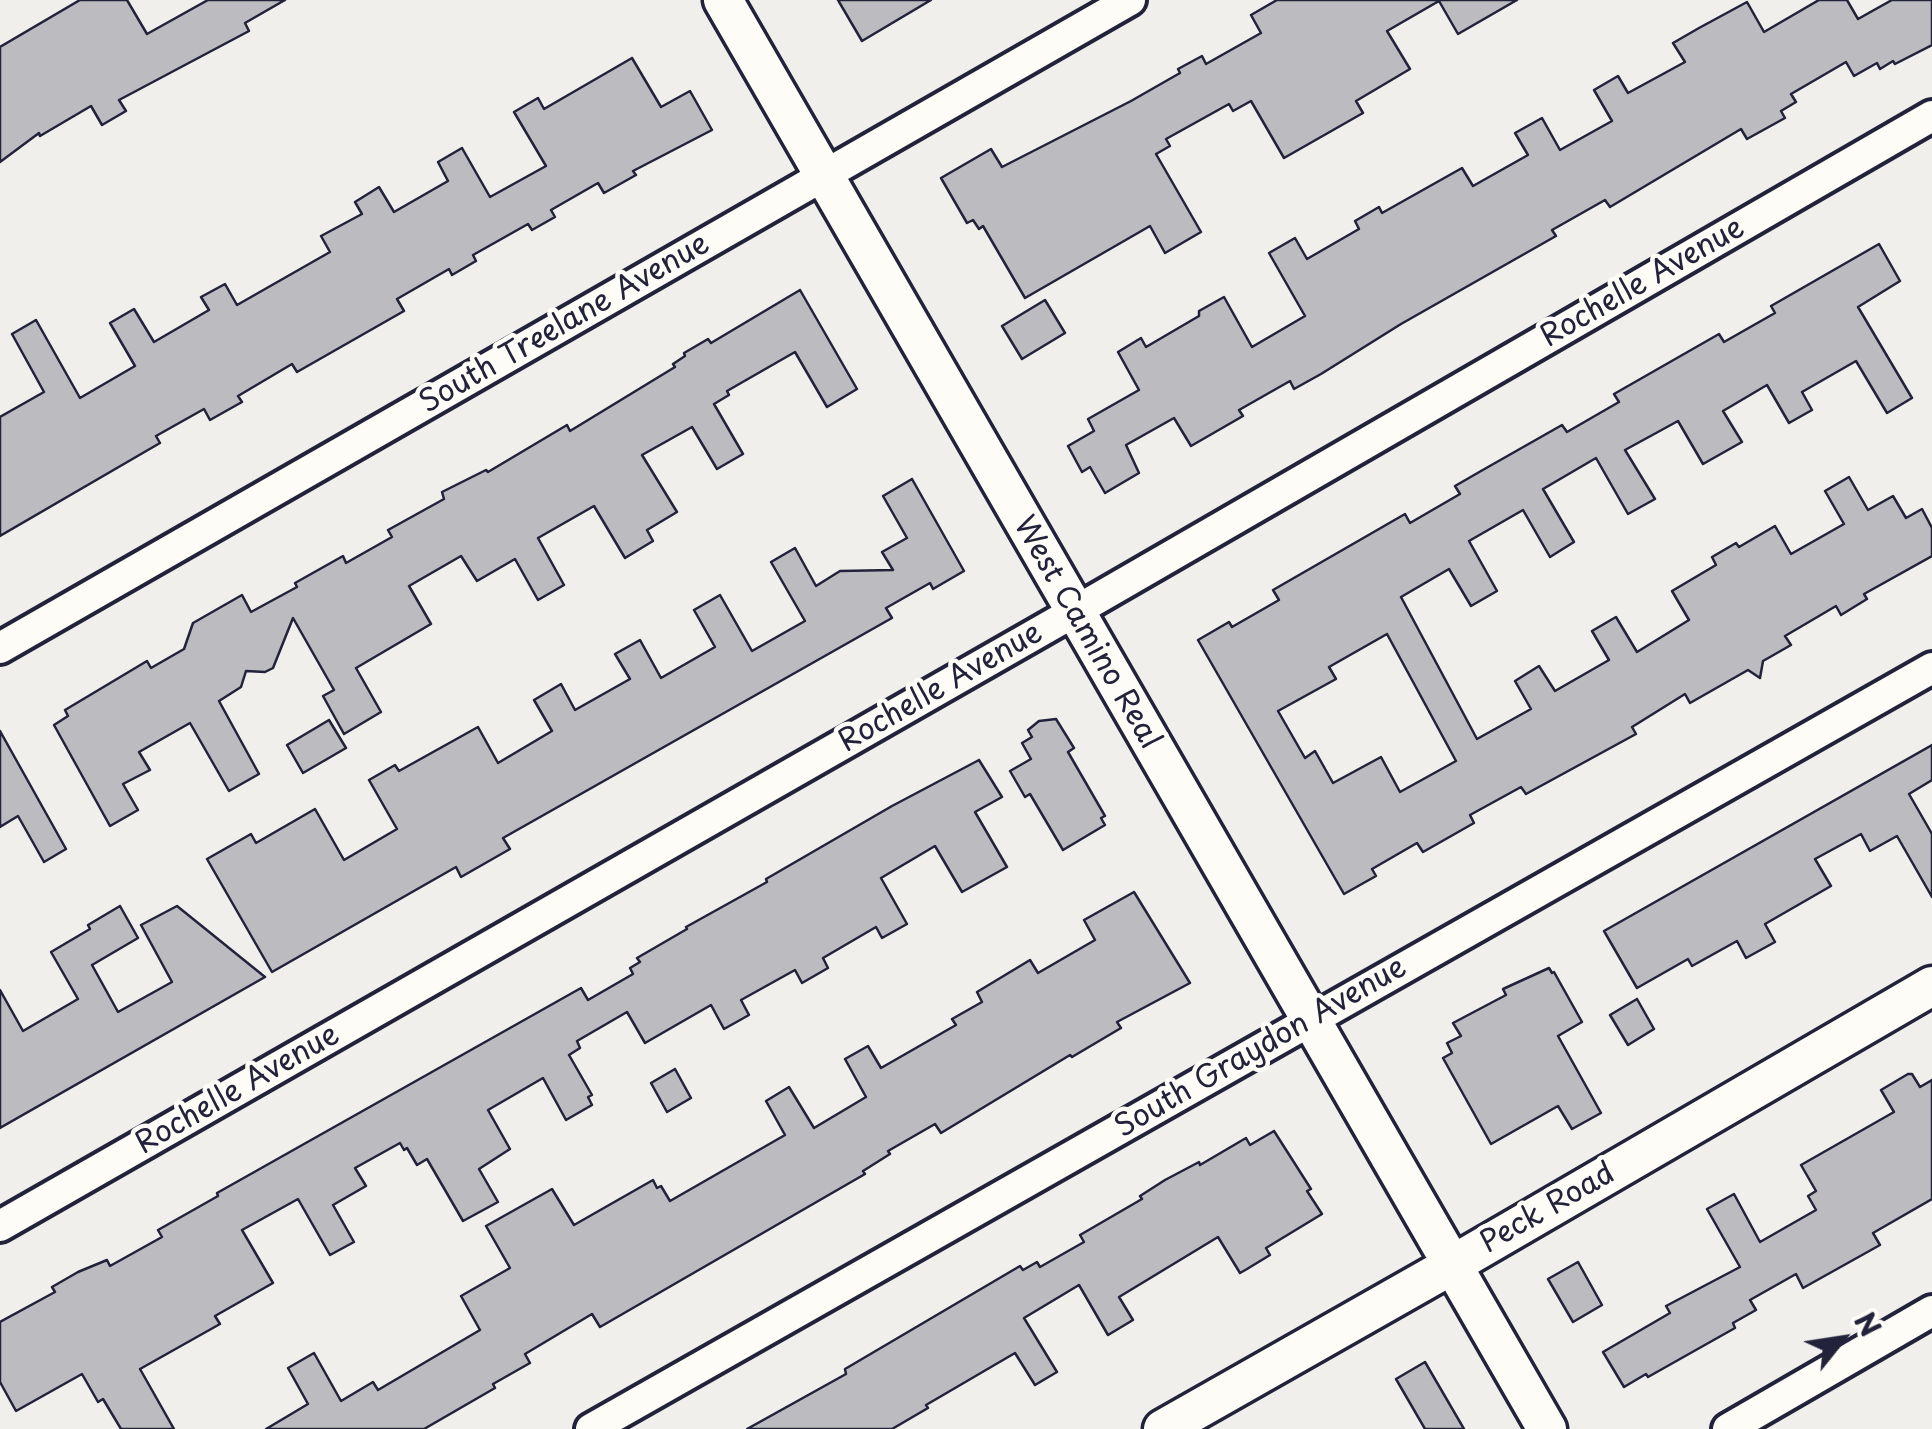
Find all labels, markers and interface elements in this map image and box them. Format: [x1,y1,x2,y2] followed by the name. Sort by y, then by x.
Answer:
[1535,210,1751,356] street label: Rochelle Avenue
[414,226,716,422] street label: South Treelane Avenue
[1005,510,1167,756] street label: West Camino Real
[833,615,1049,761] street label: Rochelle Avenue
[1109,950,1413,1146] street label: South Graydon Avenue
[130,1017,346,1163] street label: Rochelle Avenue
[1474,1156,1622,1262] street label: Peck Road
[1792,1289,1892,1389] north arrow
[1844,1303,1893,1344] text: N

